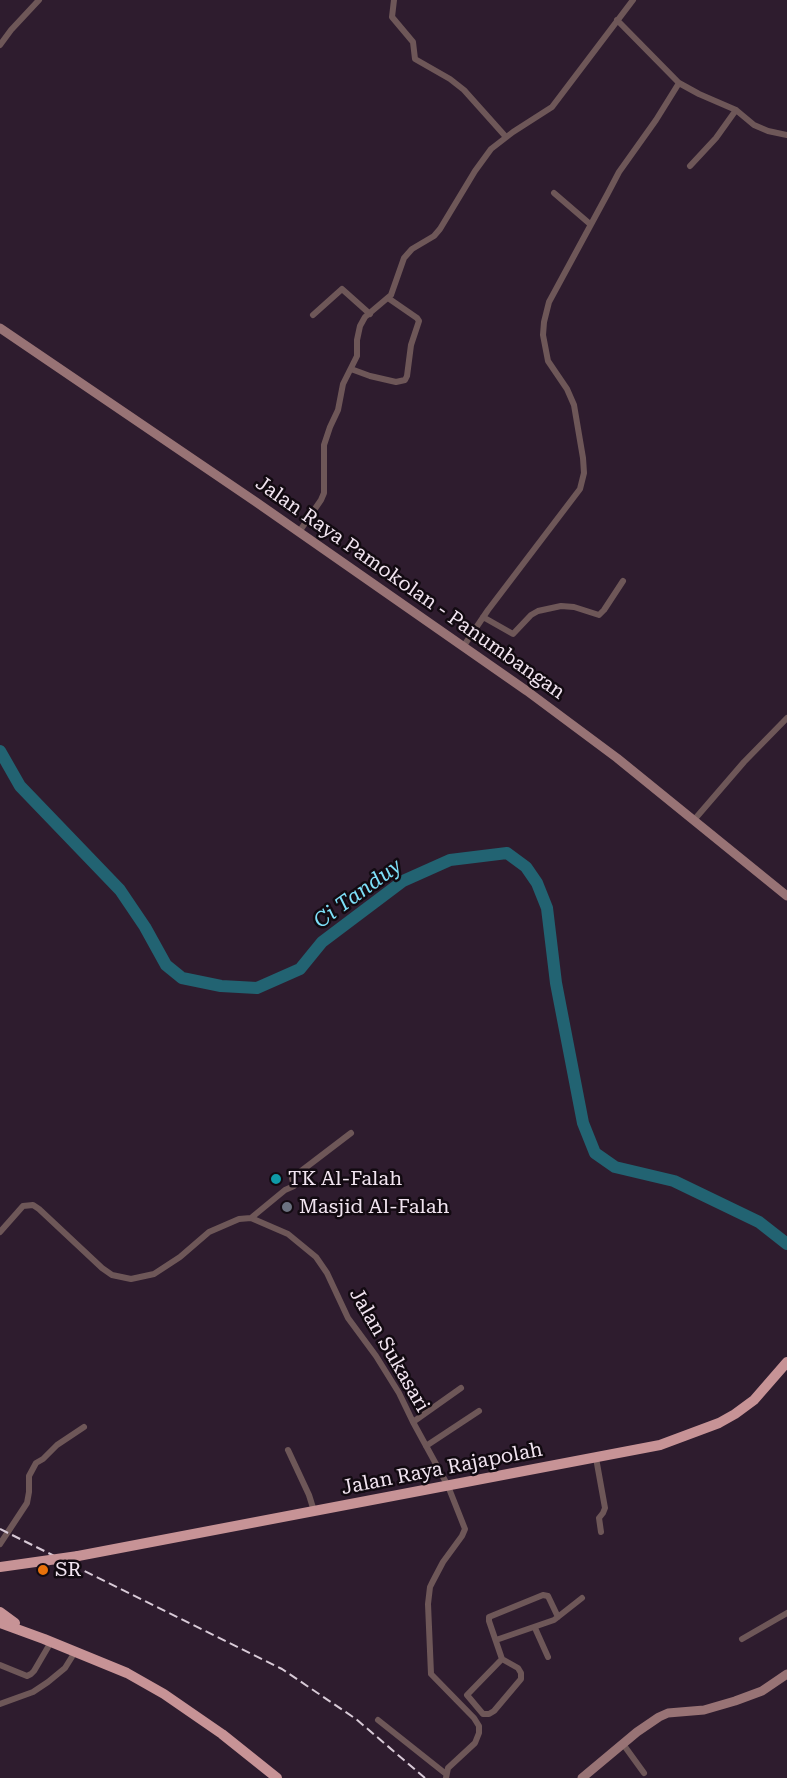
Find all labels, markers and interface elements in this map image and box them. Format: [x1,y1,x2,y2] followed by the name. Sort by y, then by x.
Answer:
[251,471,569,705] street label: Jalan Raya Pamokolan - Panumbangan
[309,854,407,934] water label: Ci Tanduy
[288,1167,402,1191] place label: TK Al-Falah
[269,1172,283,1186] marker: TK Al-Falah
[299,1195,449,1219] place label: Masjid Al-Falah
[280,1200,294,1214] marker: Masjid Al-Falah
[344,1284,434,1416] street label: Jalan Sukasari
[339,1438,545,1500] street label: Jalan Raya Rajapolah
[55,1558,81,1582] place label: SR
[36,1563,50,1577] marker: SR

